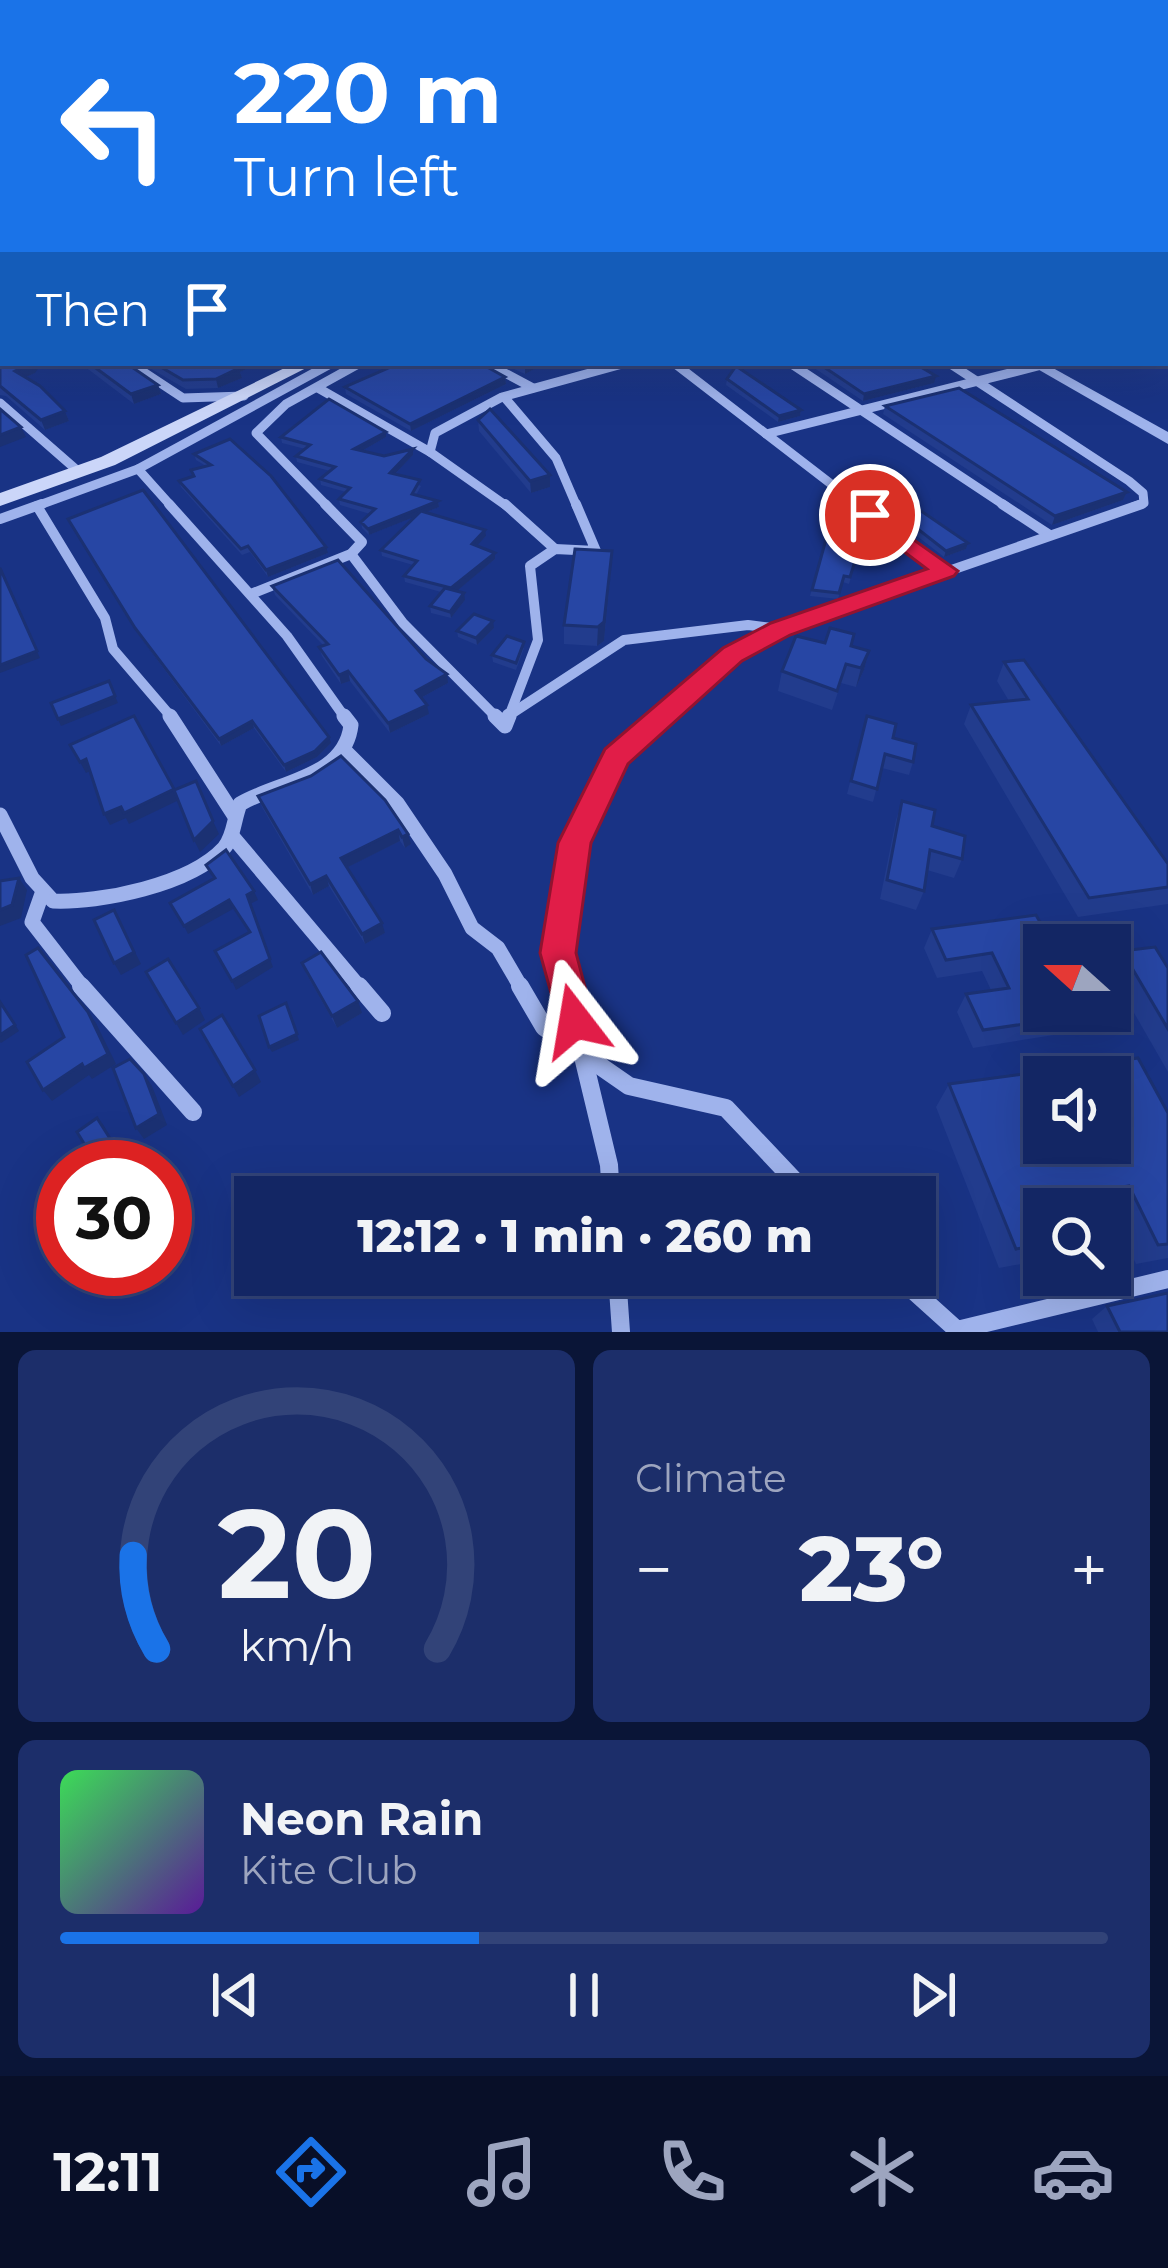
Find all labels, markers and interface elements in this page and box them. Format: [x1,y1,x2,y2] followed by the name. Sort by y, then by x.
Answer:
[234,42,502,144] text: 220 m
[36,48,192,204] icon: left
[234,144,460,210] text: Turn left
[174,276,240,342] icon: arrive
[36,282,150,337] text: Then
[819,464,921,566] pin
[837,482,903,548] icon: arrive
[1023,924,1131,1032] north arrow
[1023,924,1131,1296] map controls
[512,958,638,1084] position arrow
[1023,1056,1131,1164] button: sound
[36,1140,192,1296] speed limit sign: 30
[1023,1188,1131,1296] button: search
[357,1208,813,1263] text: 12:12 · 1 min · 260 m
[635,1454,787,1502] text: Climate
[217,1477,376,1629] text: 20
[799,1514,944,1624] text: 23°
[635,1529,673,1610] text: −
[1070,1529,1108,1610] text: +
[239,1619,354,1672] text: km/h
[240,1791,483,1846] text: Neon Rain
[240,1846,418,1894] text: Kite Club
[202,1962,268,2028] icon: previous
[551,1962,617,2028] icon: pause
[900,1962,966,2028] icon: next
[269,2130,353,2214] icon: directions
[460,2130,544,2214] icon: music
[650,2130,734,2214] icon: phone
[840,2130,924,2214] icon: climate
[1031,2130,1115,2214] icon: car
[53,2139,163,2205] text: 12:11

